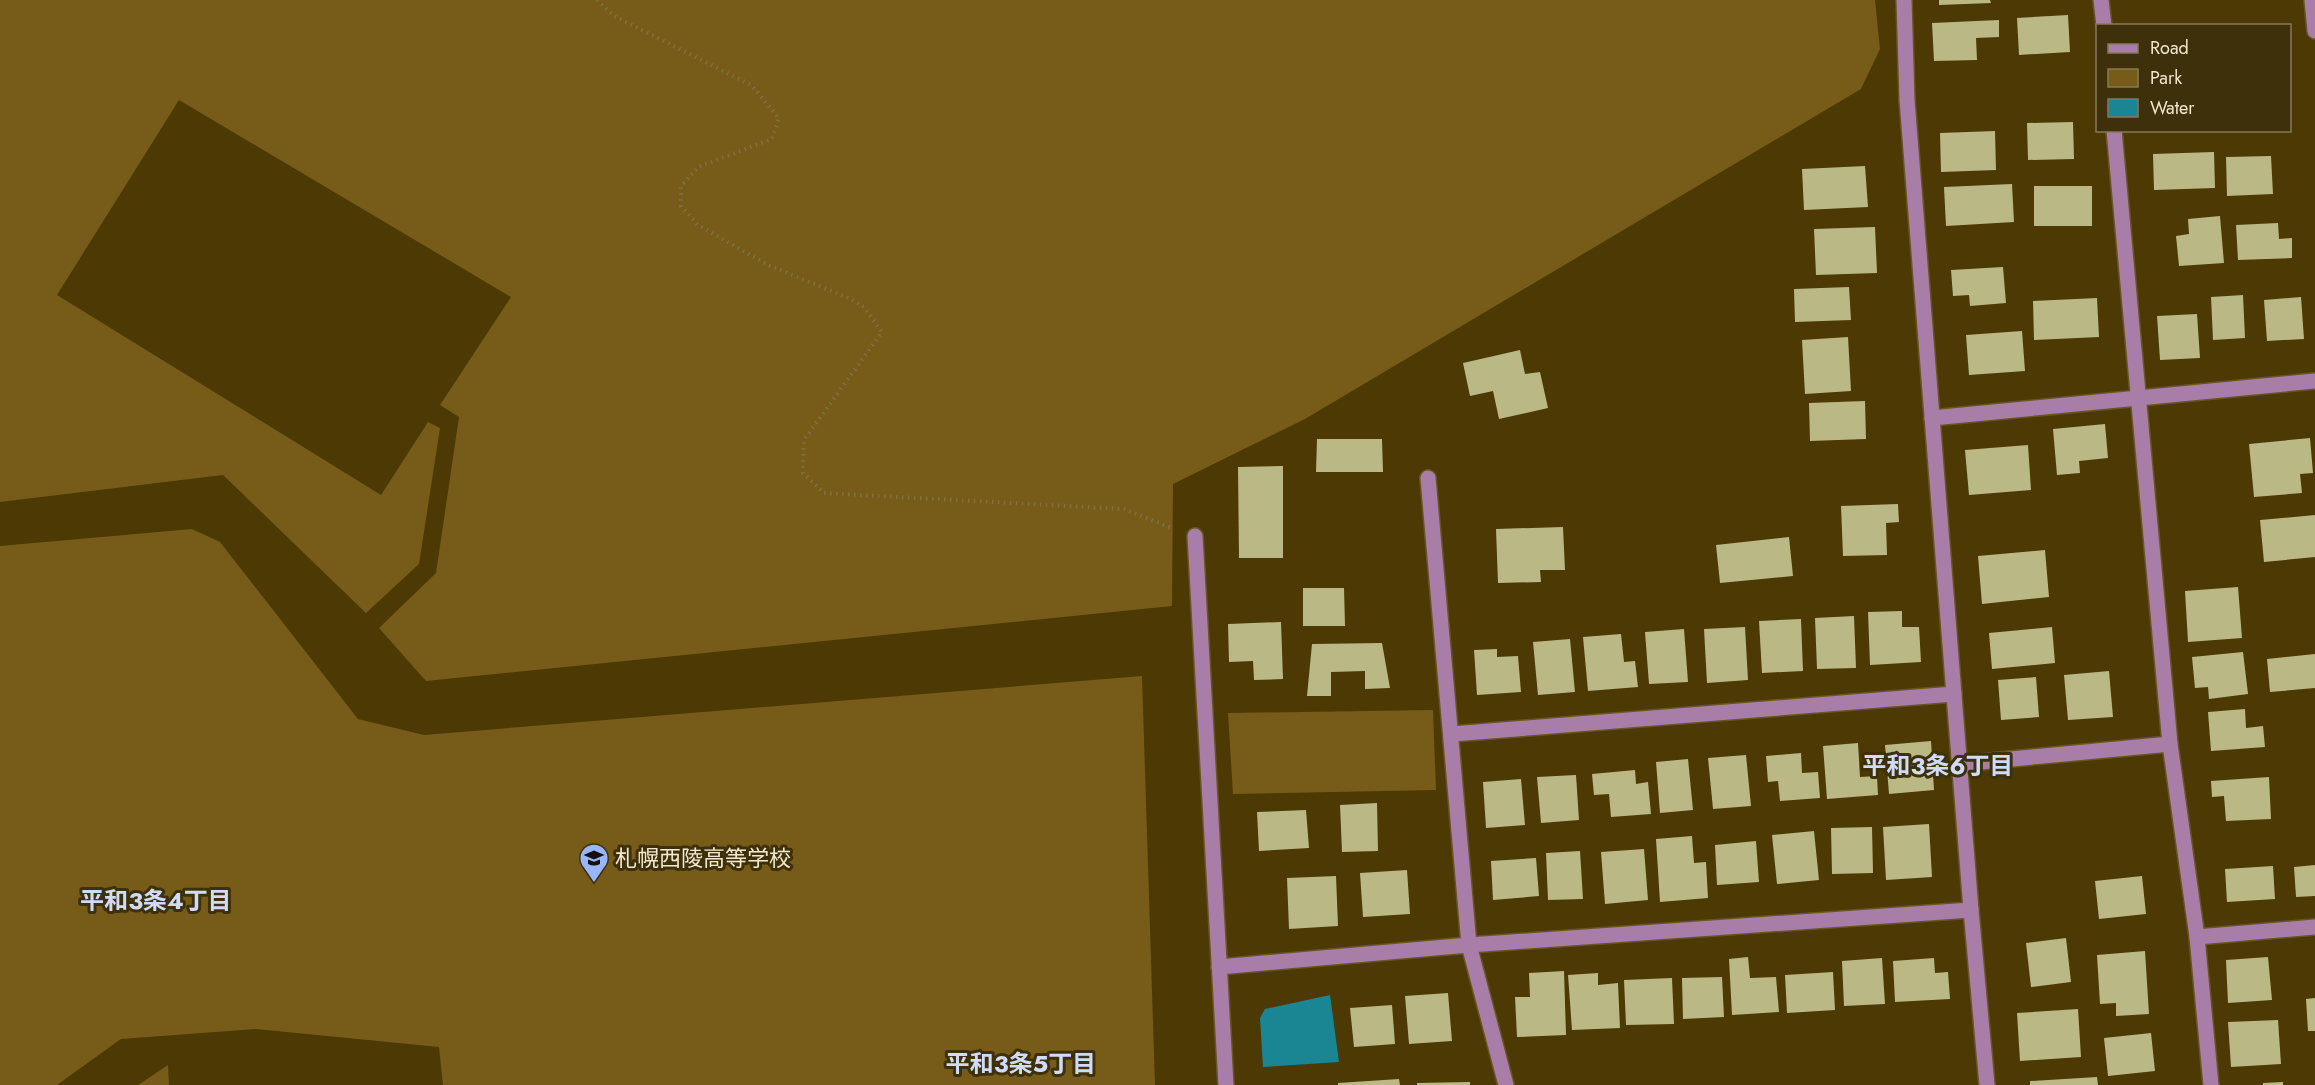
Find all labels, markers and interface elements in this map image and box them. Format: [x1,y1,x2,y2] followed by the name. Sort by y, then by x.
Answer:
[2096,24,2291,132] legend
[2150,35,2189,61] text: Road
[2150,65,2182,91] text: Park
[2150,95,2195,121] text: Water
[1863,748,2013,783] district label: 平和3条6丁目
[578,842,610,884] school or university icon: 札幌西陵高等学校
[615,842,791,874] place label: 札幌西陵高等学校
[80,883,232,918] district label: 平和3条4丁目
[946,1046,1096,1081] district label: 平和3条5丁目

